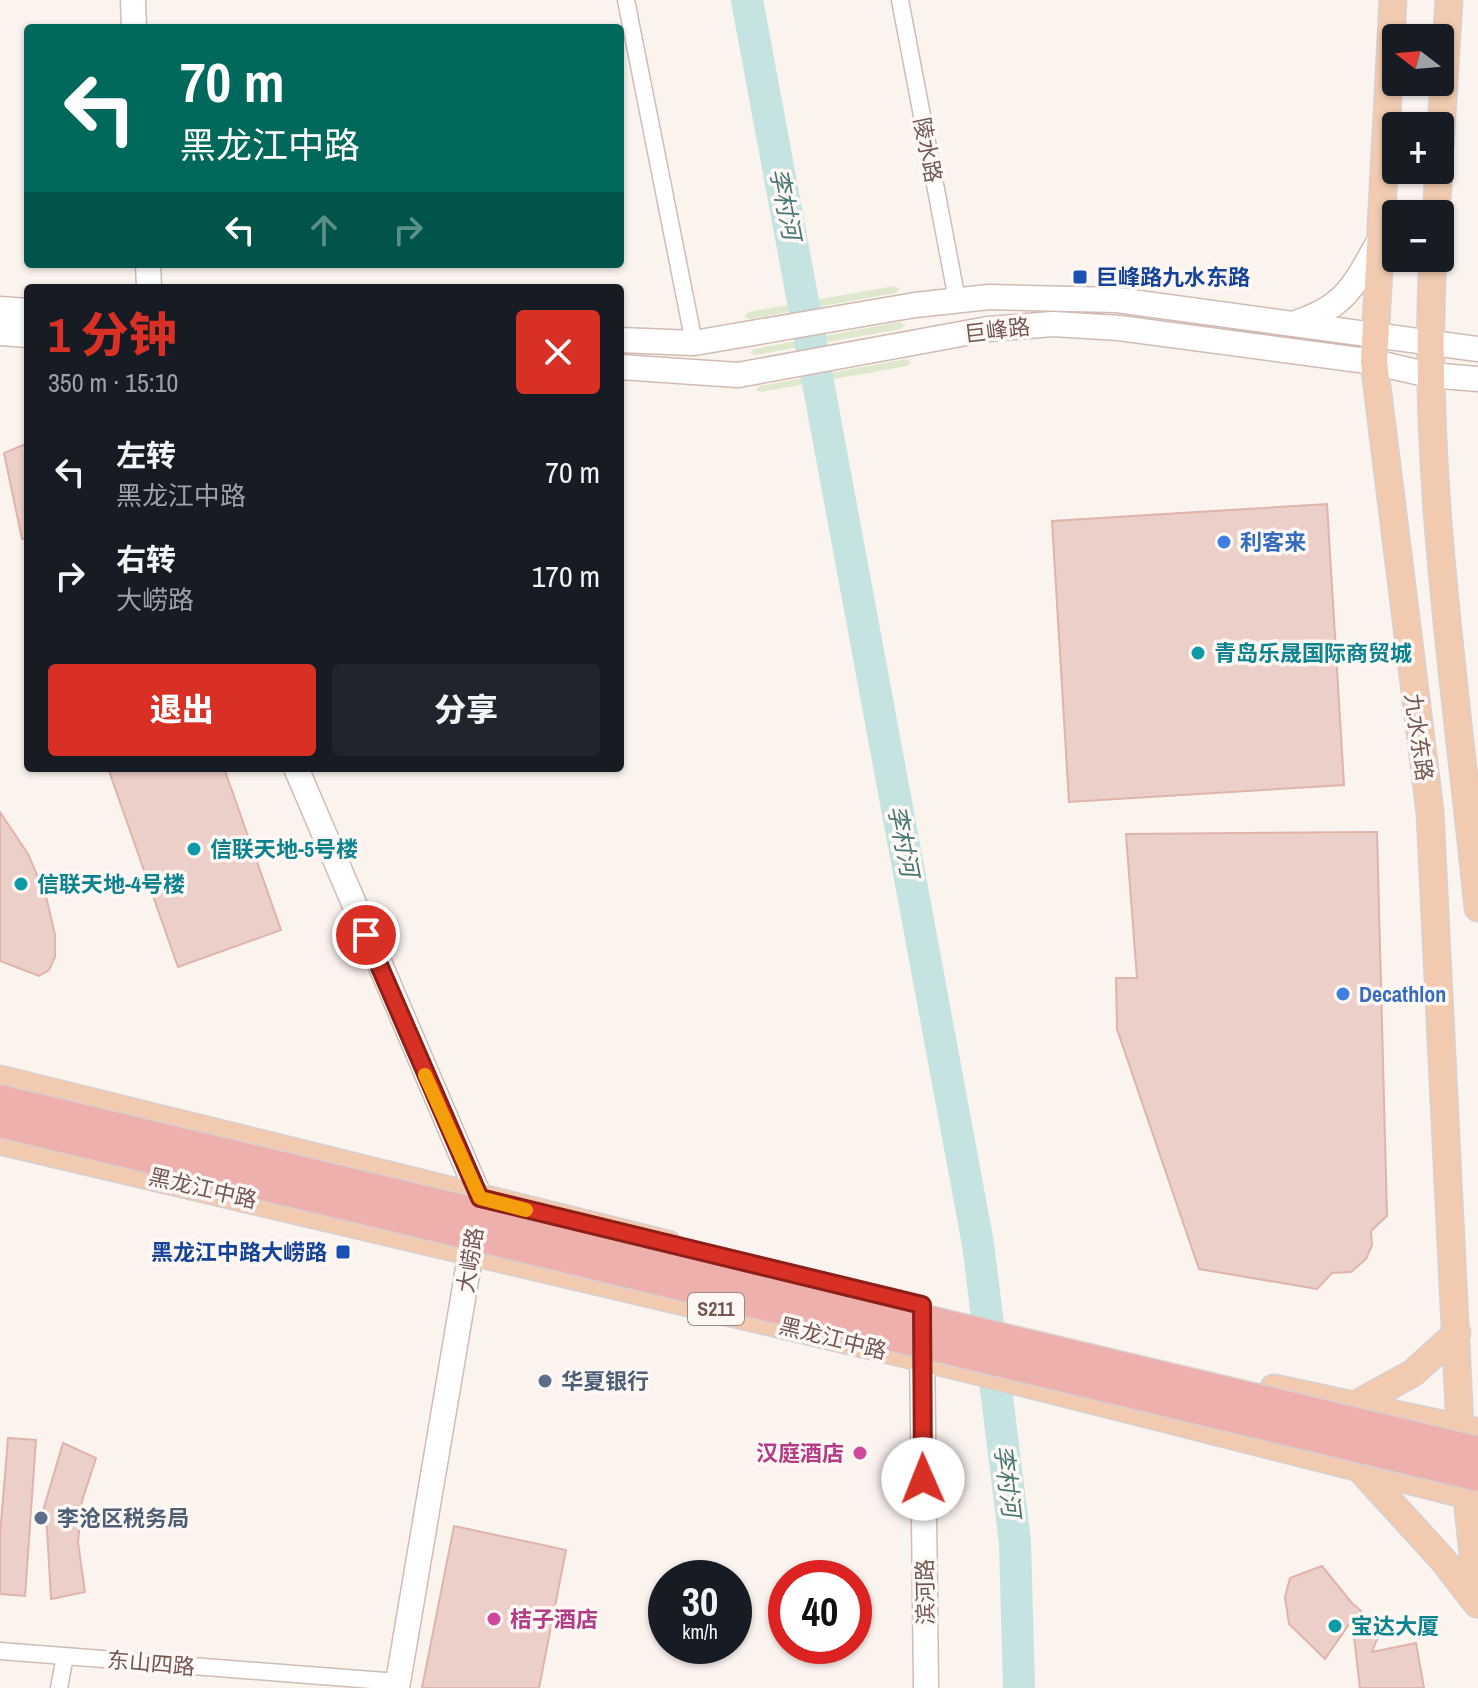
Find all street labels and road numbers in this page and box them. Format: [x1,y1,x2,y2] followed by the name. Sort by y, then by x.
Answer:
[907,115,949,185] street label: 陵水路
[962,311,1032,349] street label: 巨峰路
[1398,691,1440,783] street label: 九水东路
[146,1161,260,1215] street label: 黑龙江中路
[450,1225,490,1295] street label: 大崂路
[688,1293,744,1325] road number: S211
[776,1310,890,1366] street label: 黑龙江中路
[909,1559,941,1625] street label: 滨河路
[106,1644,196,1682] street label: 东山四路

